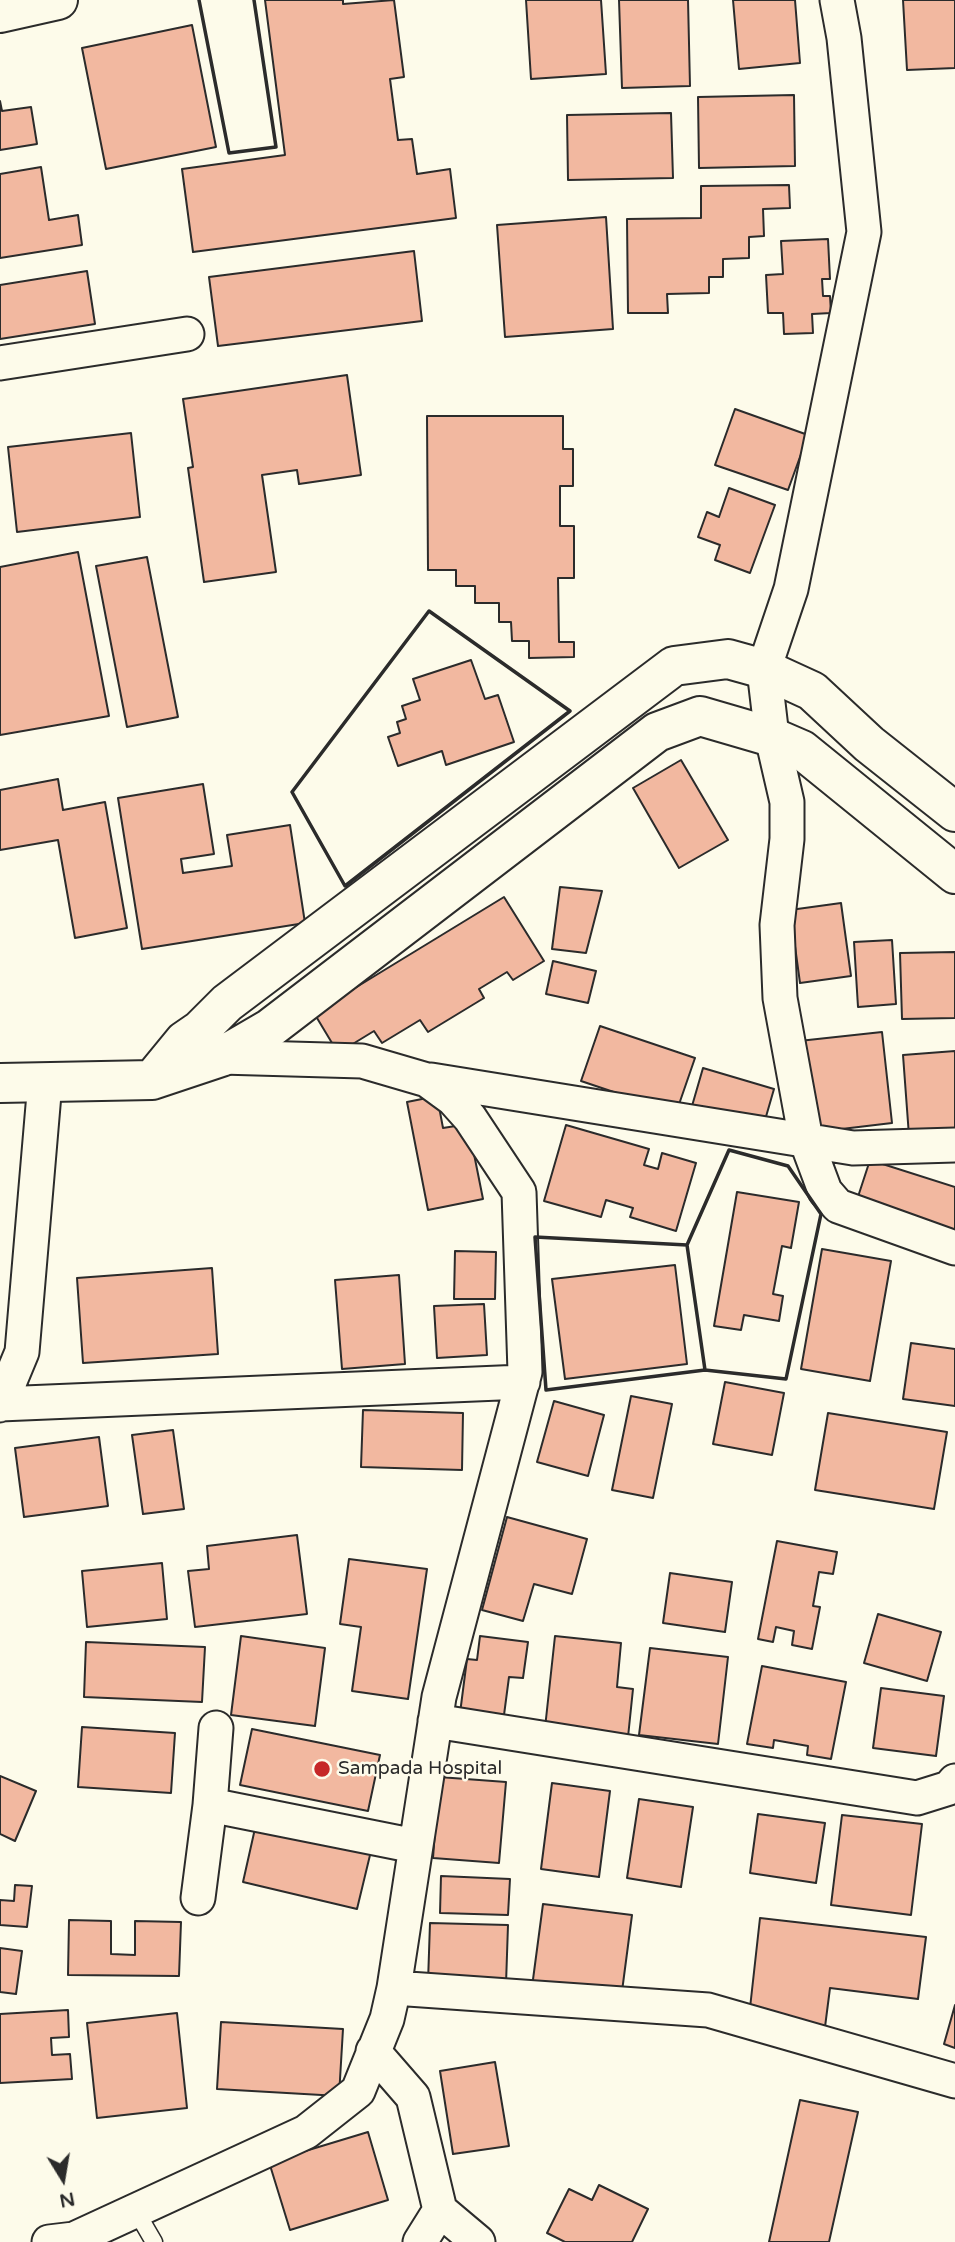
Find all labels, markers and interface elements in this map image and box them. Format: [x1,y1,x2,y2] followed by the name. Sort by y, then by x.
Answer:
[338,1758,502,1780] place label: Sampada Hospital
[312,1759,332,1779] marker: Sampada Hospital
[28,2144,98,2214] north arrow
[57,2187,77,2212] text: N

